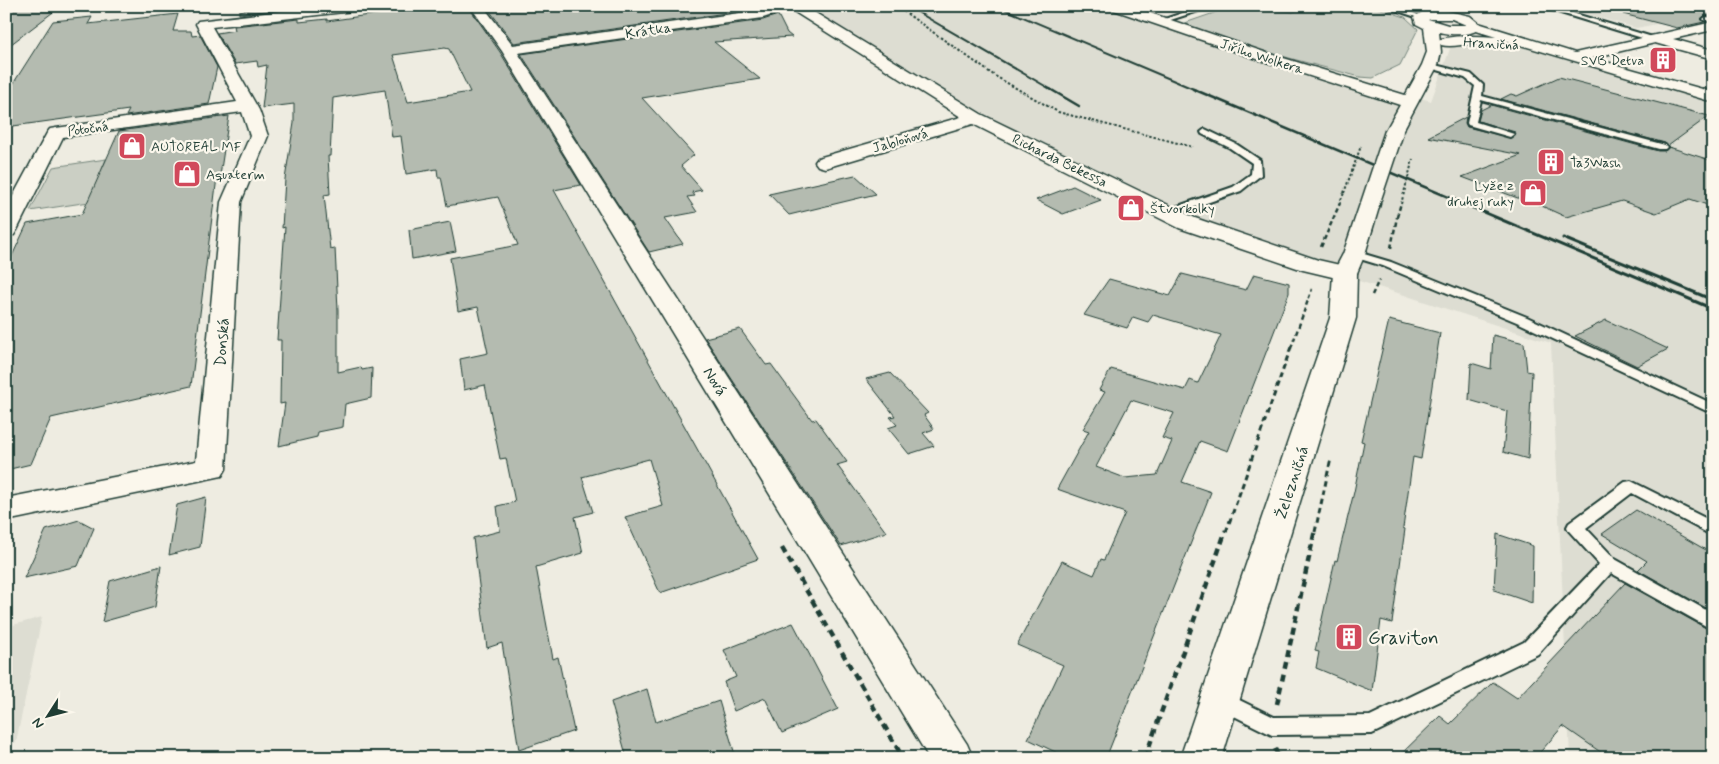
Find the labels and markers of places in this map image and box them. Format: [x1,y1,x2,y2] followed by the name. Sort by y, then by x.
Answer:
[1648,45,1678,75] building icon: SVB Detva
[1581,52,1644,70] place label: SVB Detva
[117,131,147,161] shop icon: AUTOREAL MF
[151,138,242,156] place label: AUTOREAL MF
[1536,147,1566,177] building icon: Ta3Wash
[1570,154,1622,172] place label: Ta3Wash
[172,159,202,189] shop icon: Aquaterm
[206,166,265,184] place label: Aquaterm
[1447,177,1514,211] place label: Lyže z druhej ruky
[1518,178,1548,208] shop icon: Lyže z druhej ruky
[1116,193,1146,223] shop icon: Štvorkolky
[1150,200,1215,218] place label: Štvorkolky
[1334,622,1364,652] building icon: Graviton
[1368,626,1439,651] place label: Graviton

